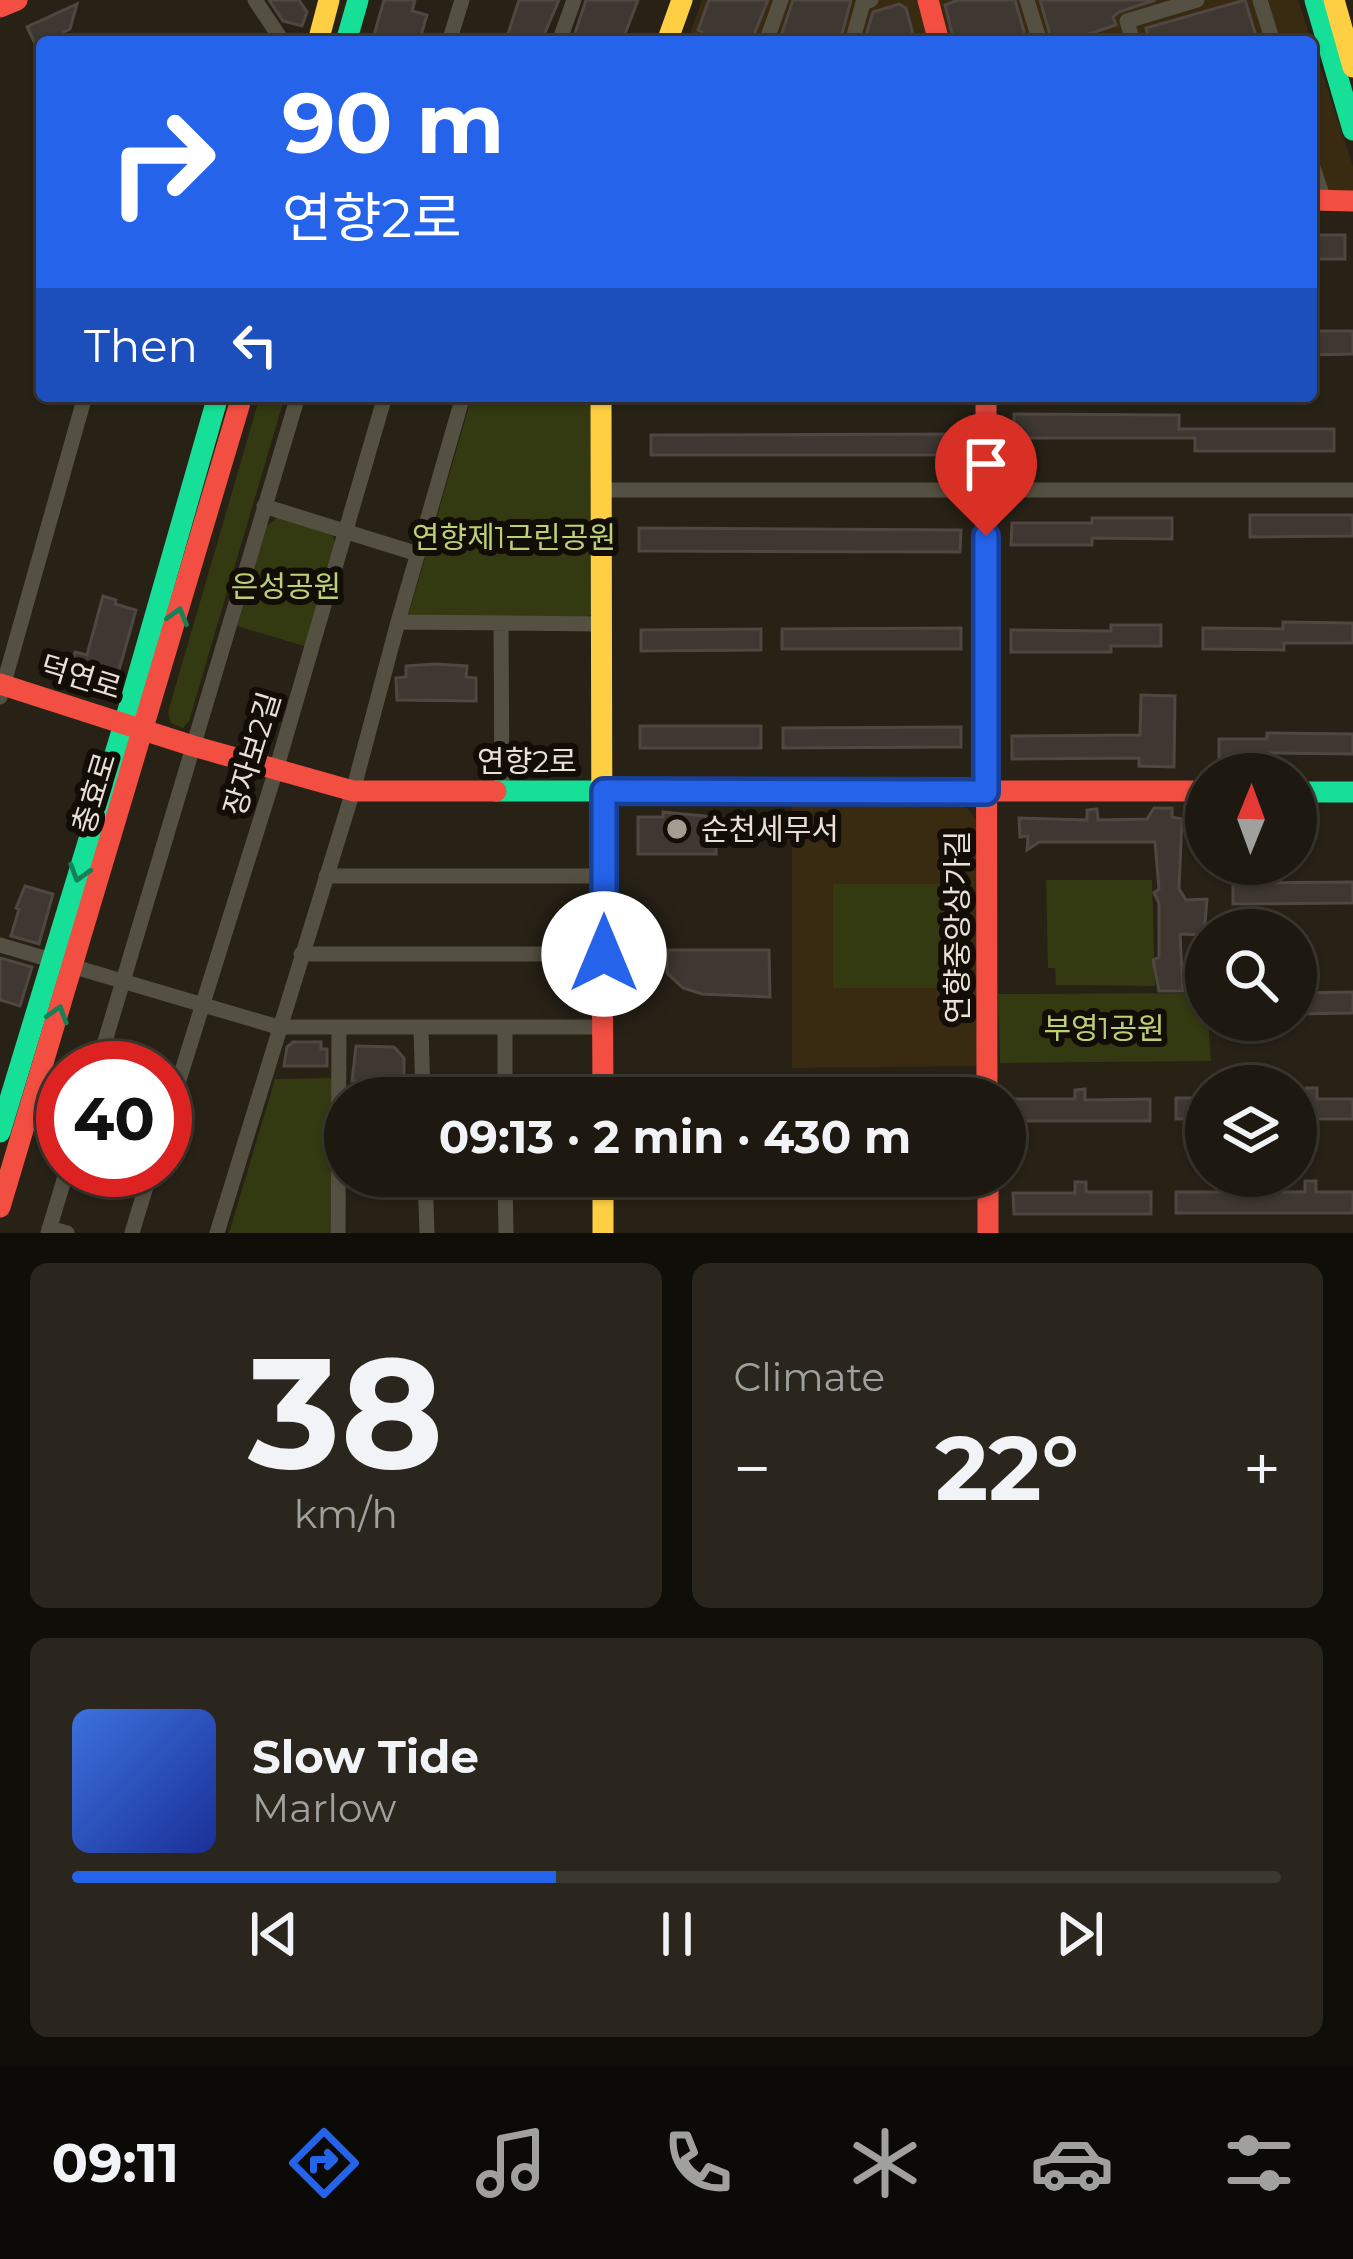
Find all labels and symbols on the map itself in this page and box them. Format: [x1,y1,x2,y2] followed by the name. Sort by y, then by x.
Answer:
[935,413,1037,536] pin
[412,519,616,556] park label: 연향제1근린공원
[231,568,341,605] park label: 은성공원
[164,607,189,628] one-way arrow
[36,647,126,707] street label: 덕연로
[216,688,288,820] street label: 장자보2길
[477,743,577,780] street label: 연향2로
[64,748,124,838] street label: 충효로
[1185,753,1317,885] north arrow
[701,811,839,848] place label: 순천세무서
[664,816,690,842] marker: 순천세무서
[939,830,976,1024] street label: 연향중앙상가길
[68,862,93,883] one-way arrow
[541,891,667,1017] position arrow
[44,1004,69,1025] one-way arrow
[1043,1010,1165,1047] park label: 부영1공원
[36,1041,192,1197] speed limit sign: 40

